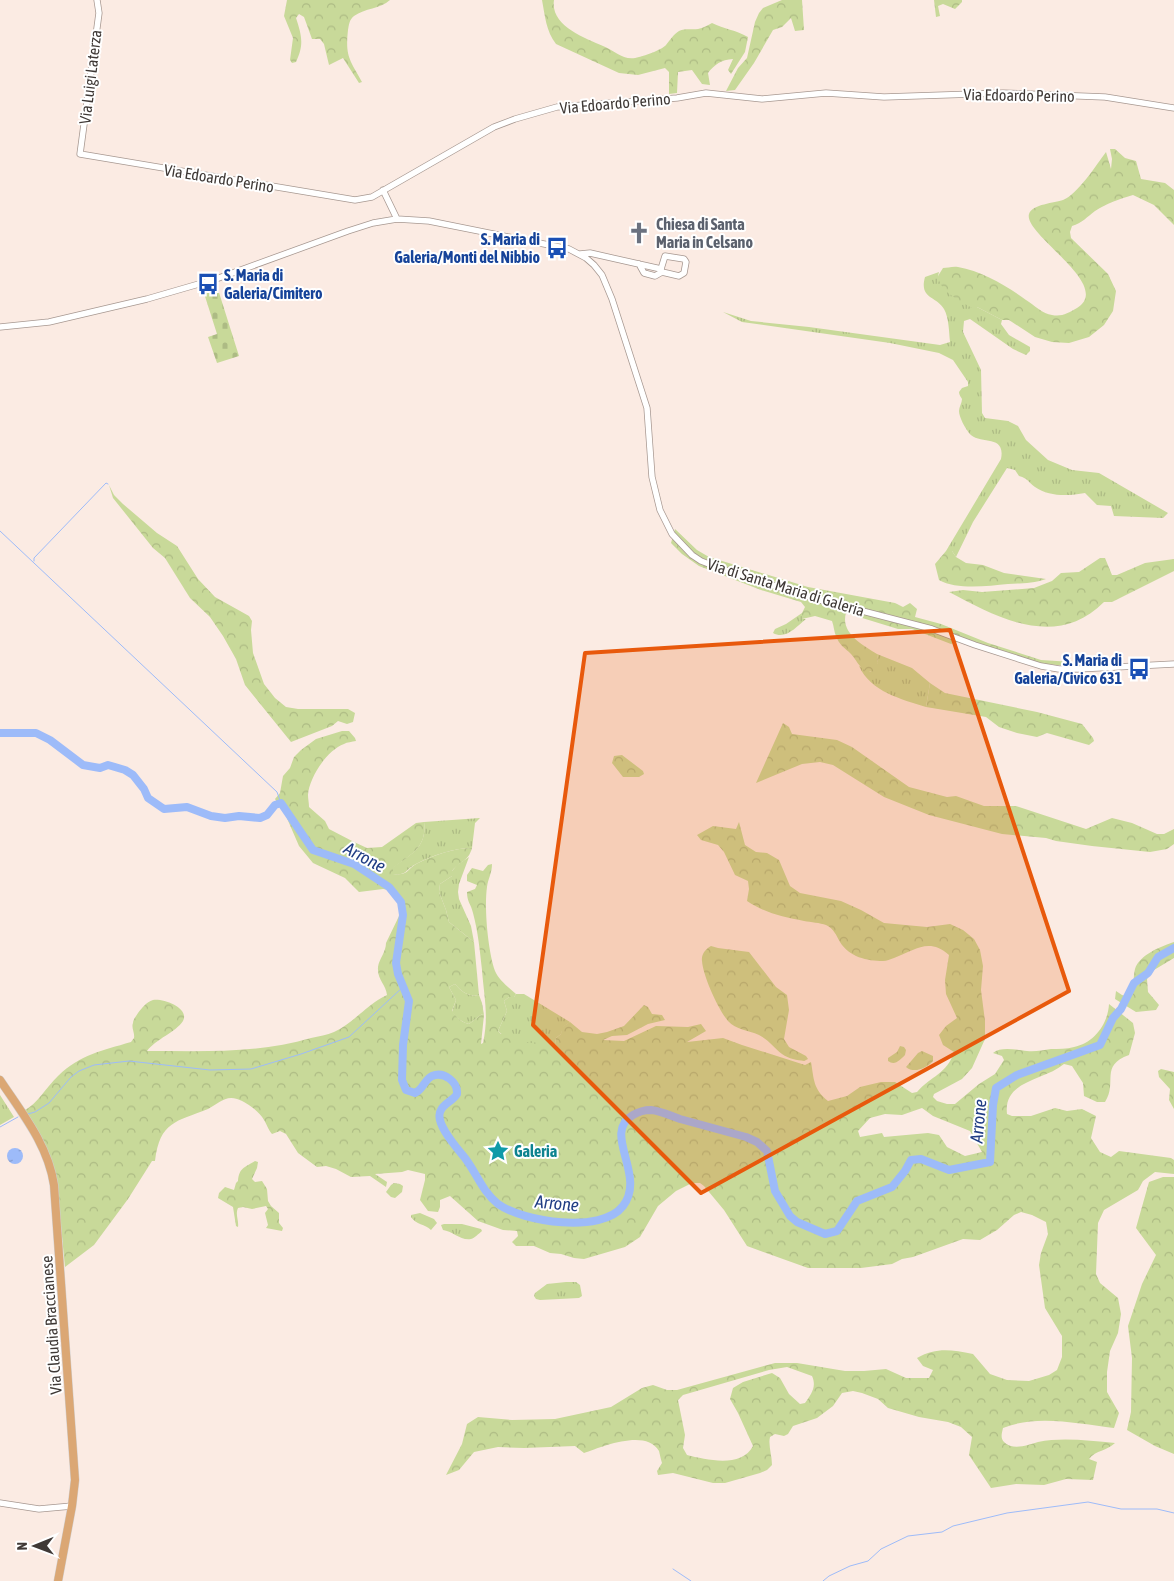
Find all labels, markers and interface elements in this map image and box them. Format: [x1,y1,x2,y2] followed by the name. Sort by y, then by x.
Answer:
[75,29,106,125] street label: Via Luigi Laterza
[963,85,1075,105] street label: Via Edoardo Perino
[559,89,671,117] street label: Via Edoardo Perino
[163,160,275,196] street label: Via Edoardo Perino
[656,215,753,251] place label: Chiesa di Santa Maria in Celsano
[626,220,652,246] church icon: Chiesa di Santa Maria in Celsano
[394,230,540,266] place label: S. Maria di Galeria/Monti del Nibbio
[544,235,570,261] bus stop icon: S. Maria di Galeria/Monti del Nibbio
[224,266,323,302] place label: S. Maria di Galeria/Cimitero
[195,271,221,297] bus stop icon: S. Maria di Galeria/Cimitero
[705,554,867,620] street label: Via di Santa Maria di Galeria
[1014,651,1122,687] place label: S. Maria di Galeria/Civico 631
[1126,656,1152,682] bus stop icon: S. Maria di Galeria/Civico 631
[340,837,389,877] water label: Arrone
[966,1098,990,1145] water label: Arrone
[485,1138,511,1164] place icon: Galeria
[514,1142,557,1160] place label: Galeria
[533,1191,580,1215] water label: Arrone
[37,1255,65,1395] street label: Via Claudia Braccianese
[10,1521,60,1571] north arrow
[14,1542,30,1550] text: N

